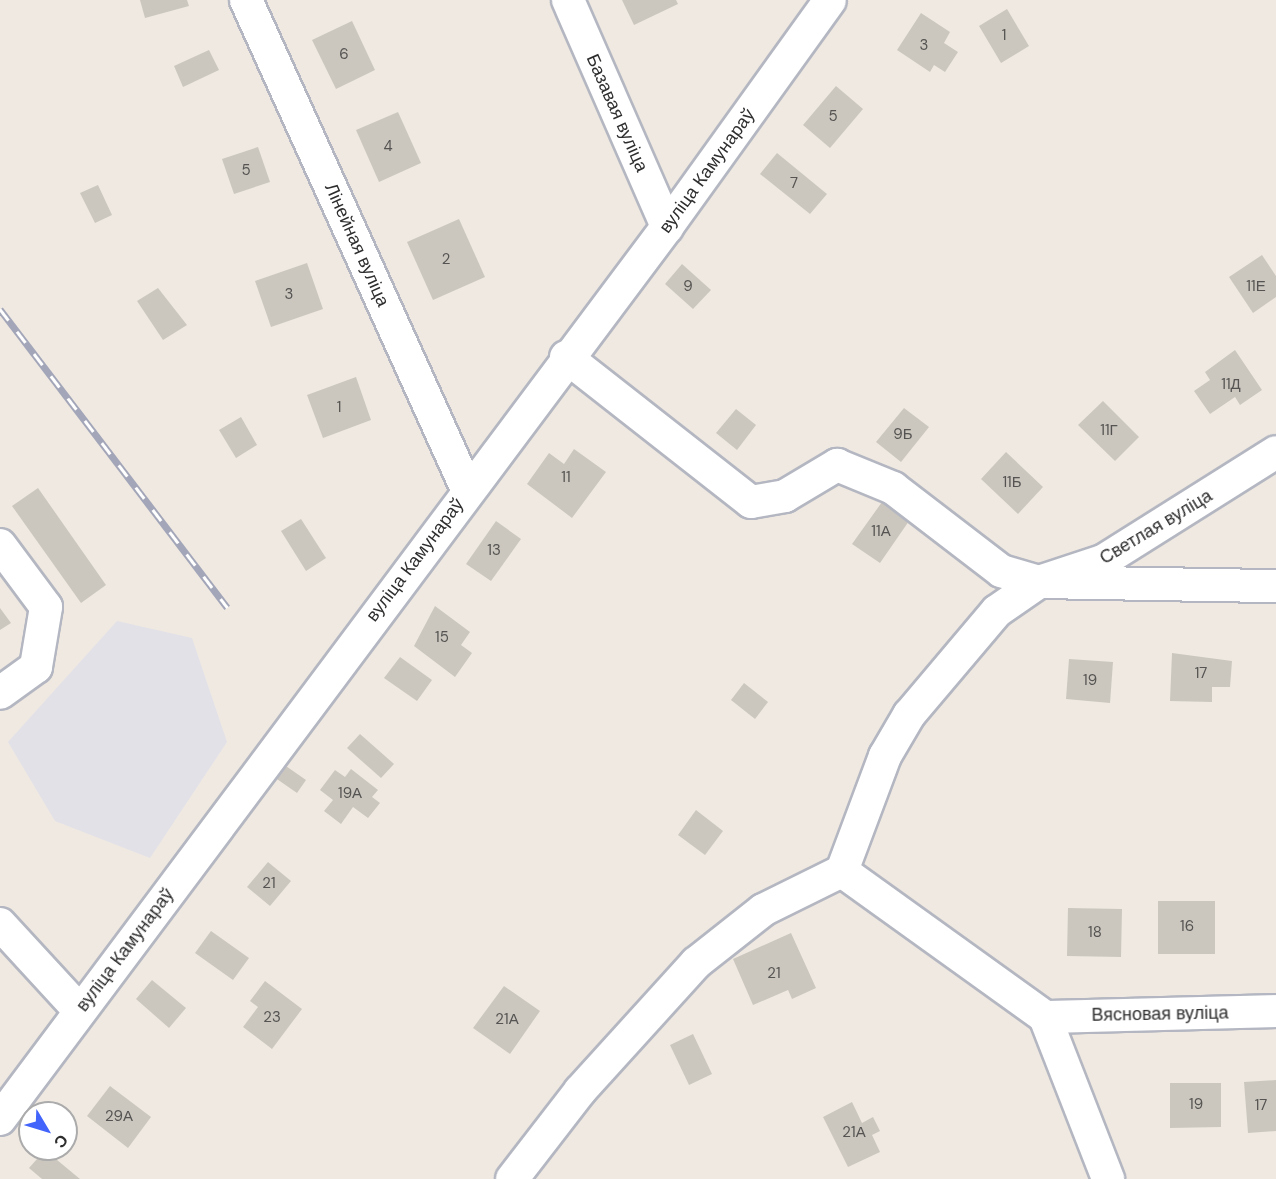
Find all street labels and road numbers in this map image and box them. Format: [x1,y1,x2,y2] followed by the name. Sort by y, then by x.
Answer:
[581,51,653,175] street label: Базавая вуліца
[655,105,759,237] street label: вуліца Камунараў
[320,180,394,310] street label: Лінейная вуліца
[1096,485,1216,569] street label: Светлая вуліца
[362,494,468,626] street label: вуліца Камунараў
[72,884,178,1016] street label: вуліца Камунараў
[1091,1002,1229,1026] street label: Вясновая вуліца

